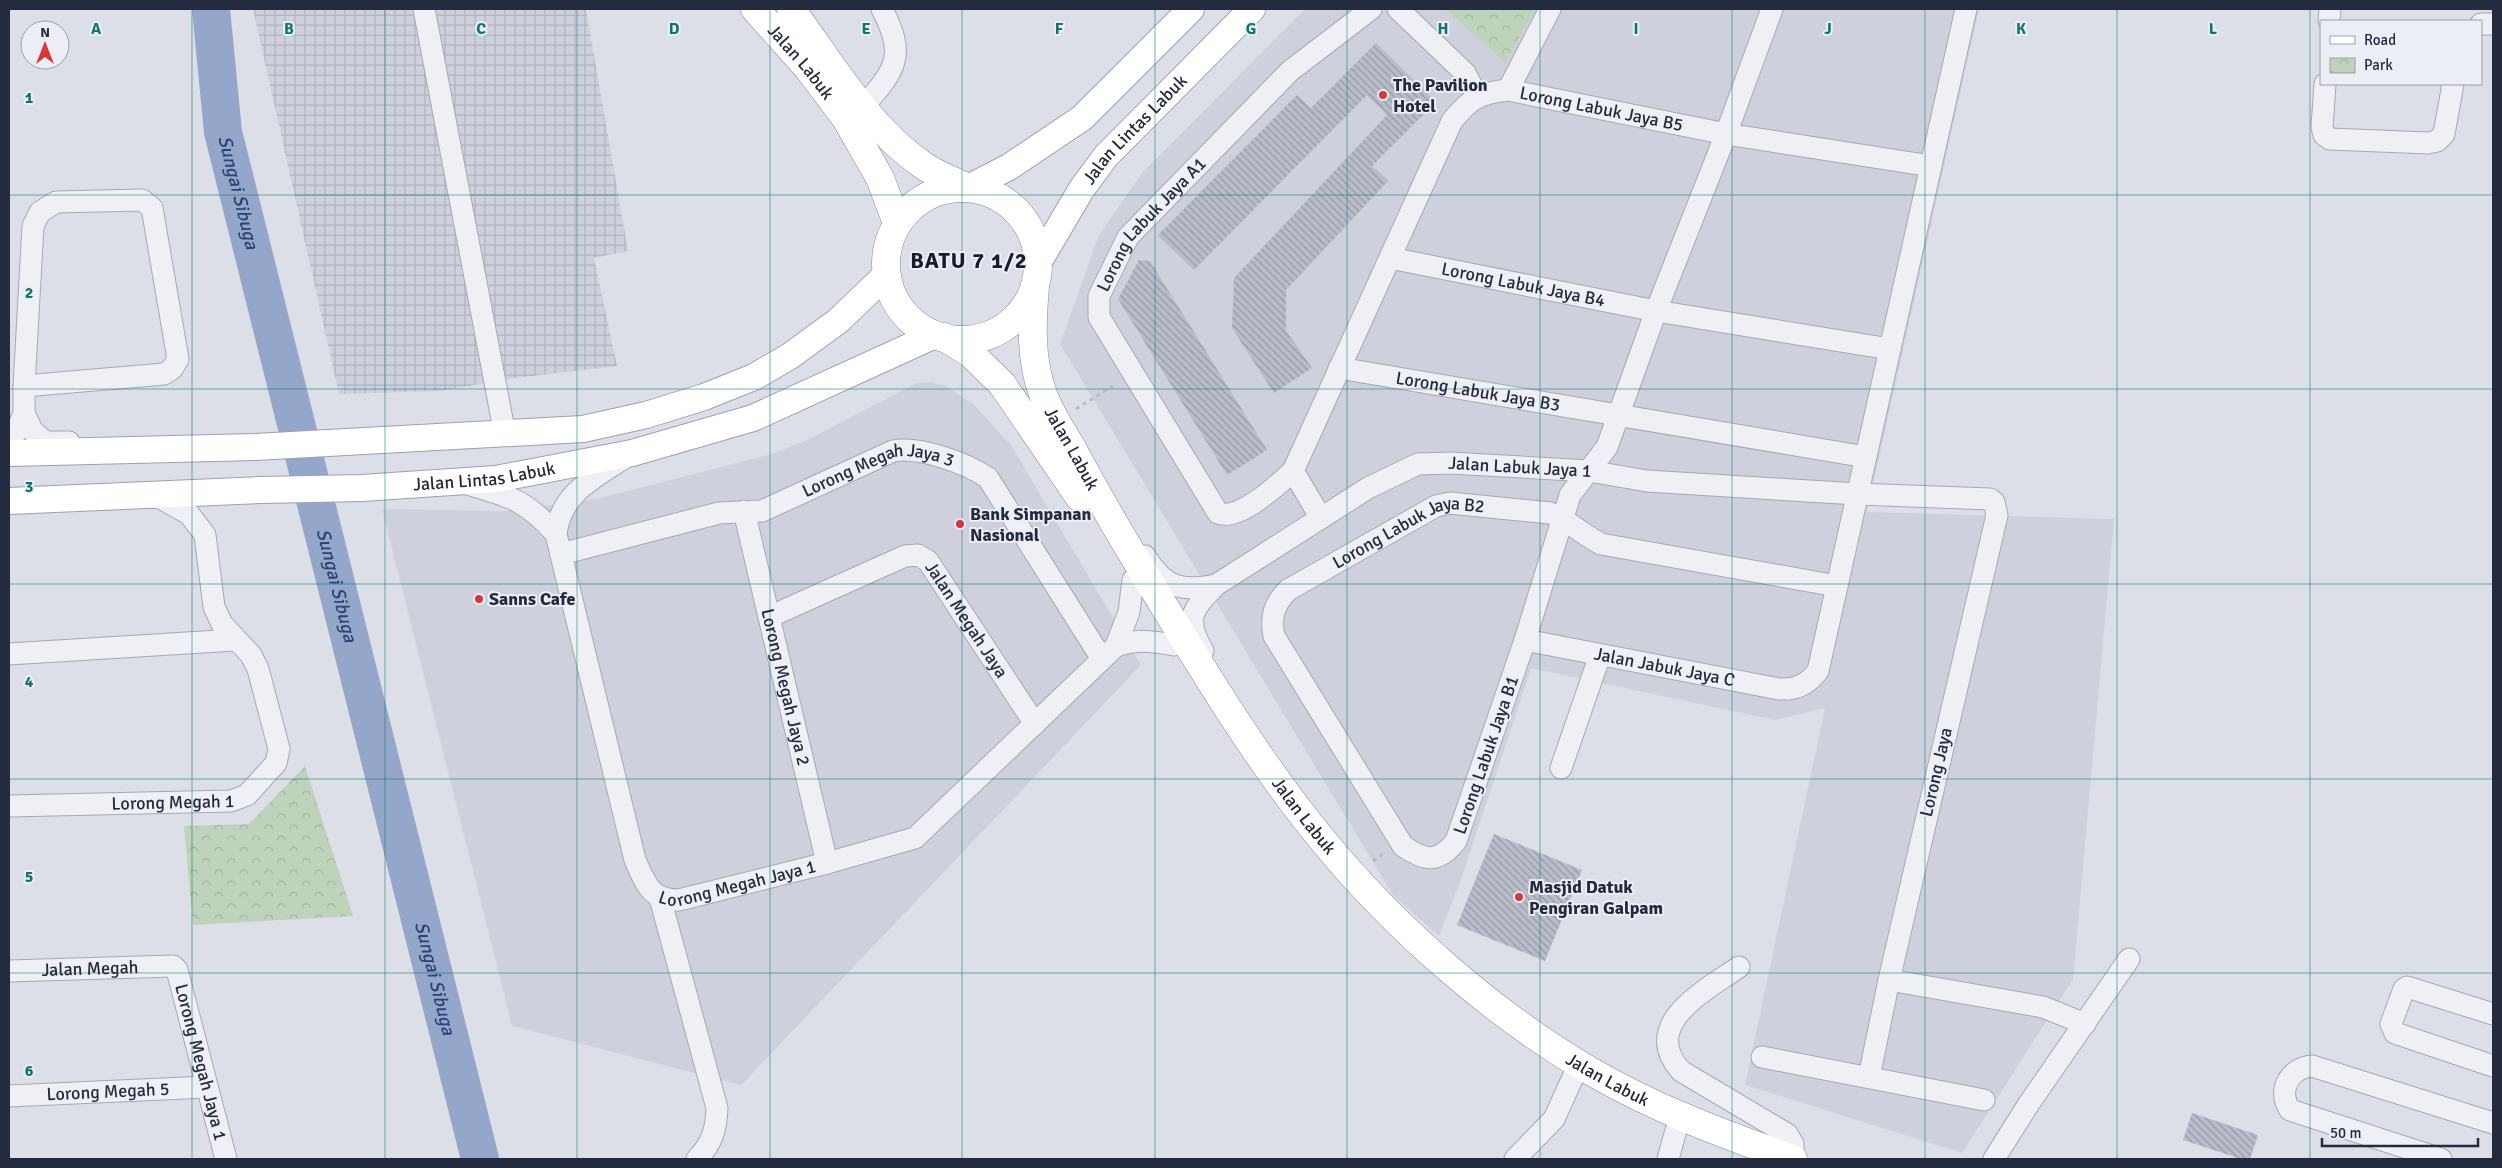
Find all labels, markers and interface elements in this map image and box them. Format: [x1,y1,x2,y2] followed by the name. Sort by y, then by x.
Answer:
[91,19,102,39] text: A
[284,19,294,39] text: B
[476,19,486,39] text: C
[669,19,680,39] text: D
[861,19,871,39] text: E
[1055,19,1064,39] text: F
[1246,19,1256,39] text: G
[1438,19,1448,39] text: H
[1633,19,1639,39] text: I
[1824,19,1832,39] text: J
[2016,19,2026,39] text: K
[2209,19,2218,39] text: L
[20,20,70,70] north arrow
[763,20,839,104] street label: Jalan Labuk
[2320,20,2482,85] legend
[40,24,50,41] text: N
[2364,31,2396,49] text: Road
[2364,56,2393,74] text: Park
[1078,70,1192,189] street label: Jalan Lintas Labuk
[1393,74,1488,117] place label: The Pavilion Hotel
[1518,82,1685,136] street label: Lorong Labuk Jaya B5
[25,88,34,108] text: 1
[1377,89,1389,101] marker: The Pavilion Hotel
[212,133,264,253] water label: Sungai Sibuga
[1092,153,1211,295] street label: Lorong Labuk Jaya A1
[910,247,1028,274] district label: BATU 7 1/2
[1440,258,1607,312] street label: Lorong Labuk Jaya B4
[25,283,33,303] text: 2
[1394,367,1562,416] street label: Lorong Labuk Jaya B3
[1040,404,1104,494] street label: Jalan Labuk
[799,439,957,502] street label: Lorong Megah Jaya 3
[1448,452,1592,482] street label: Jalan Labuk Jaya 1
[412,457,557,496] street label: Jalan Lintas Labuk
[25,477,33,497] text: 3
[1329,492,1486,573] street label: Lorong Labuk Jaya B2
[970,503,1091,546] place label: Bank Simpanan Nasional
[954,518,966,530] marker: Bank Simpanan Nasional
[311,526,363,646] water label: Sungai Sibuga
[920,557,1013,682] street label: Jalan Megah Jaya
[489,588,575,610] place label: Sanns Cafe
[473,593,485,605] marker: Sanns Cafe
[756,606,815,768] street label: Lorong Megah Jaya 2
[1592,643,1737,691] street label: Jalan Jabuk Jaya C
[25,672,34,692] text: 4
[1449,673,1523,837] street label: Lorong Labuk Jaya B1
[1915,725,1957,819] street label: Lorong Jaya
[1267,773,1341,859] street label: Jalan Labuk
[111,790,235,815] street label: Lorong Megah 1
[656,855,818,911] street label: Lorong Megah Jaya 1
[25,867,33,887] text: 5
[1529,876,1663,919] place label: Masjid Datuk Pengiran Galpam
[1513,891,1525,903] marker: Masjid Datuk Pengiran Galpam
[409,919,461,1039] water label: Sungai Sibuga
[41,956,139,981] street label: Jalan Megah
[170,982,232,1143] street label: Lorong Megah Jaya 1
[1562,1048,1653,1111] street label: Jalan Labuk
[25,1061,34,1081] text: 6
[46,1078,170,1105] street label: Lorong Megah 5
[2322,1116,2478,1148] scale bar
[2330,1124,2361,1142] text: 50 m

